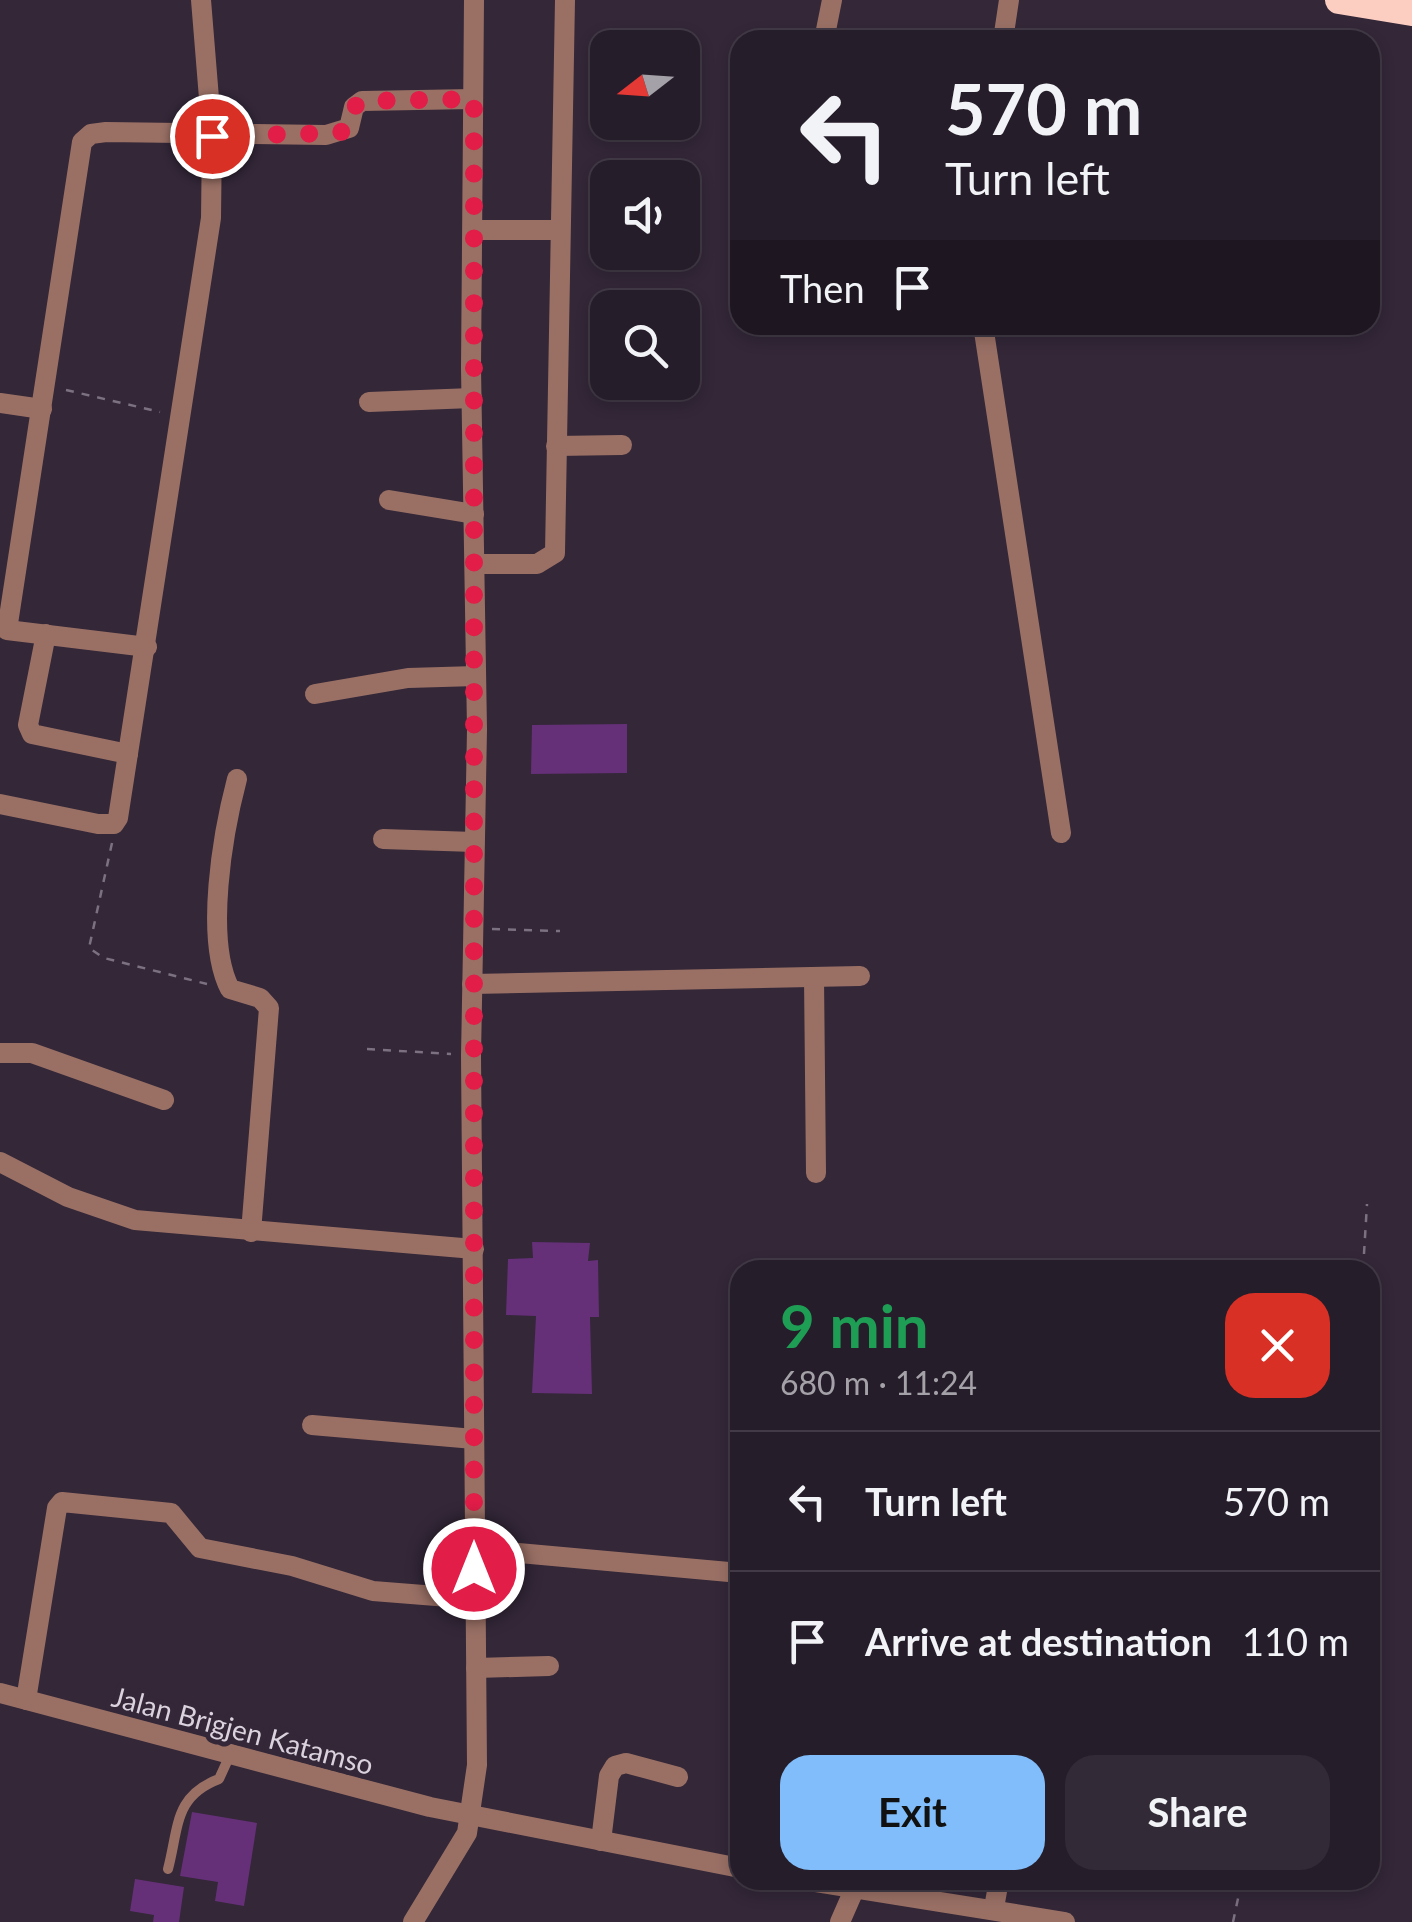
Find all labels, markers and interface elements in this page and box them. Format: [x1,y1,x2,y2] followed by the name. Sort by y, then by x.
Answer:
[590,30,700,140] north arrow
[590,30,700,400] map controls
[945,66,1142,150] text: 570 m
[780,70,910,200] icon: left
[170,94,255,179] pin
[185,109,240,164] icon: arrive
[945,151,1110,205] text: Turn left
[590,160,700,270] button: sound
[885,260,940,315] icon: arrive
[780,265,865,311] text: Then
[590,290,700,400] button: search
[780,1289,929,1361] text: 9 min
[1225,1293,1330,1398] button: close
[780,1363,977,1402] text: 680 m · 11:24
[780,1474,835,1529] icon: left
[865,1478,1007,1524] text: Turn left
[1223,1478,1330,1524] text: 570 m
[422,1517,526,1621] position arrow
[780,1614,835,1669] icon: arrive
[865,1618,1212,1664] text: Arrive at destination
[1242,1618,1349,1664] text: 110 m
[109,1679,377,1781] street label: Jalan Brigjen Katamso
[780,1755,1045,1870] button: Exit
[1065,1755,1330,1870] button: Share

